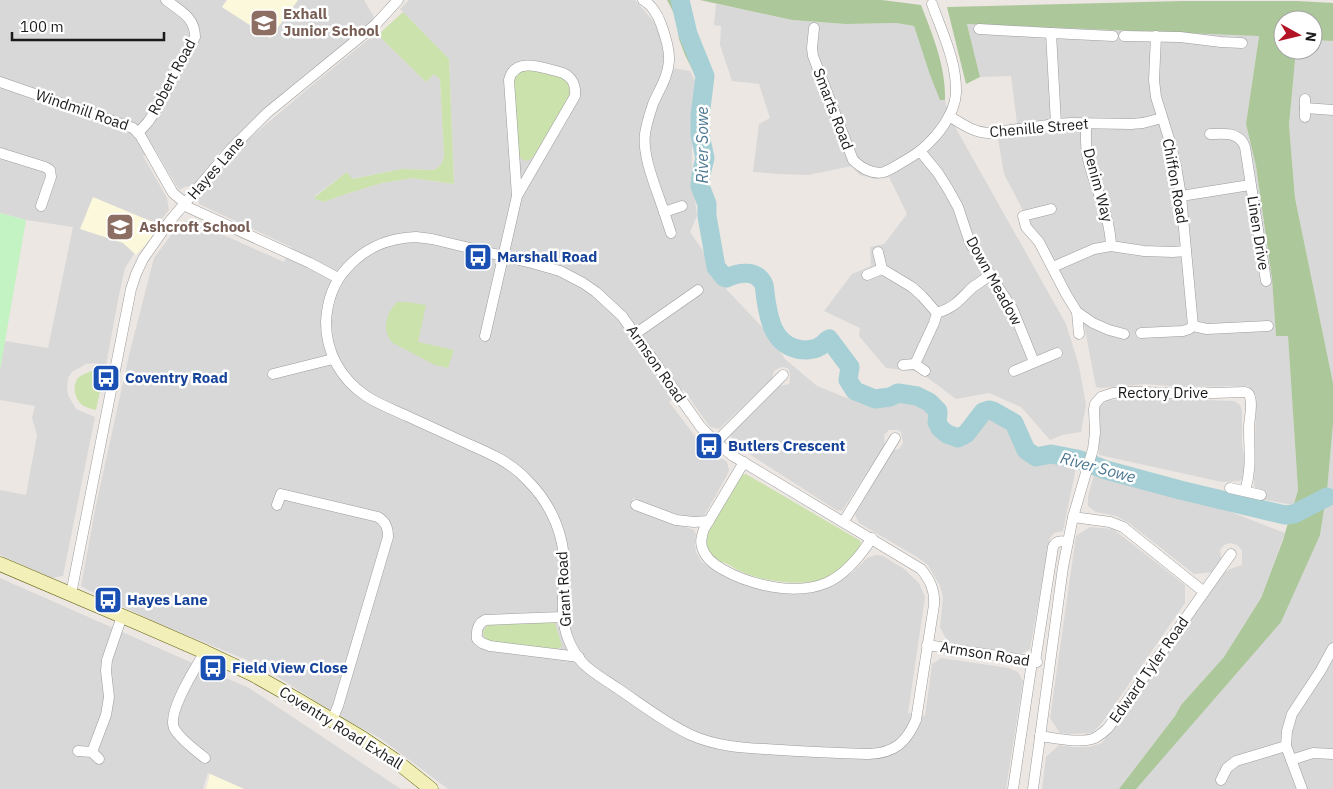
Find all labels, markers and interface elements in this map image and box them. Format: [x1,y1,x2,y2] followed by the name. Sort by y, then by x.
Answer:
[283,4,380,40] place label: Exhall Junior School
[249,8,279,38] school or university icon: Exhall Junior School
[12,10,165,42] scale bar
[1273,10,1323,60] north arrow
[20,17,64,36] text: 100 m
[1301,31,1320,43] text: N
[144,35,200,118] street label: Robert Road
[809,65,858,152] street label: Smarts Road
[33,85,131,134] street label: Windmill Road
[692,106,712,184] water label: River Sowe
[989,114,1089,141] street label: Chenille Street
[183,132,248,203] street label: Hayes Lane
[1159,137,1192,225] street label: Chiffon Road
[1079,146,1118,224] street label: Denim Way
[1243,194,1274,271] street label: Linen Drive
[105,212,135,242] school or university icon: Ashcroft School
[139,217,251,236] place label: Ashcroft School
[962,233,1027,329] street label: Down Meadow
[463,242,493,272] bus stop icon: Marshall Road
[497,247,597,266] place label: Marshall Road
[623,321,690,406] street label: Armson Road
[91,363,121,393] bus stop icon: Coventry Road
[125,368,228,387] place label: Coventry Road
[1118,383,1208,402] street label: Rectory Drive
[694,431,724,461] bus stop icon: Butlers Crescent
[728,436,846,455] place label: Butlers Crescent
[1058,447,1138,487] water label: River Sowe
[552,551,575,627] street label: Grant Road
[93,585,123,615] bus stop icon: Hayes Lane
[127,590,208,609] place label: Hayes Lane
[1105,613,1192,727] street label: Edward Tyler Road
[939,637,1031,670] street label: Armson Road
[198,653,228,683] bus stop icon: Field View Close
[232,658,348,677] place label: Field View Close
[276,682,407,773] street label: Coventry Road Exhall

